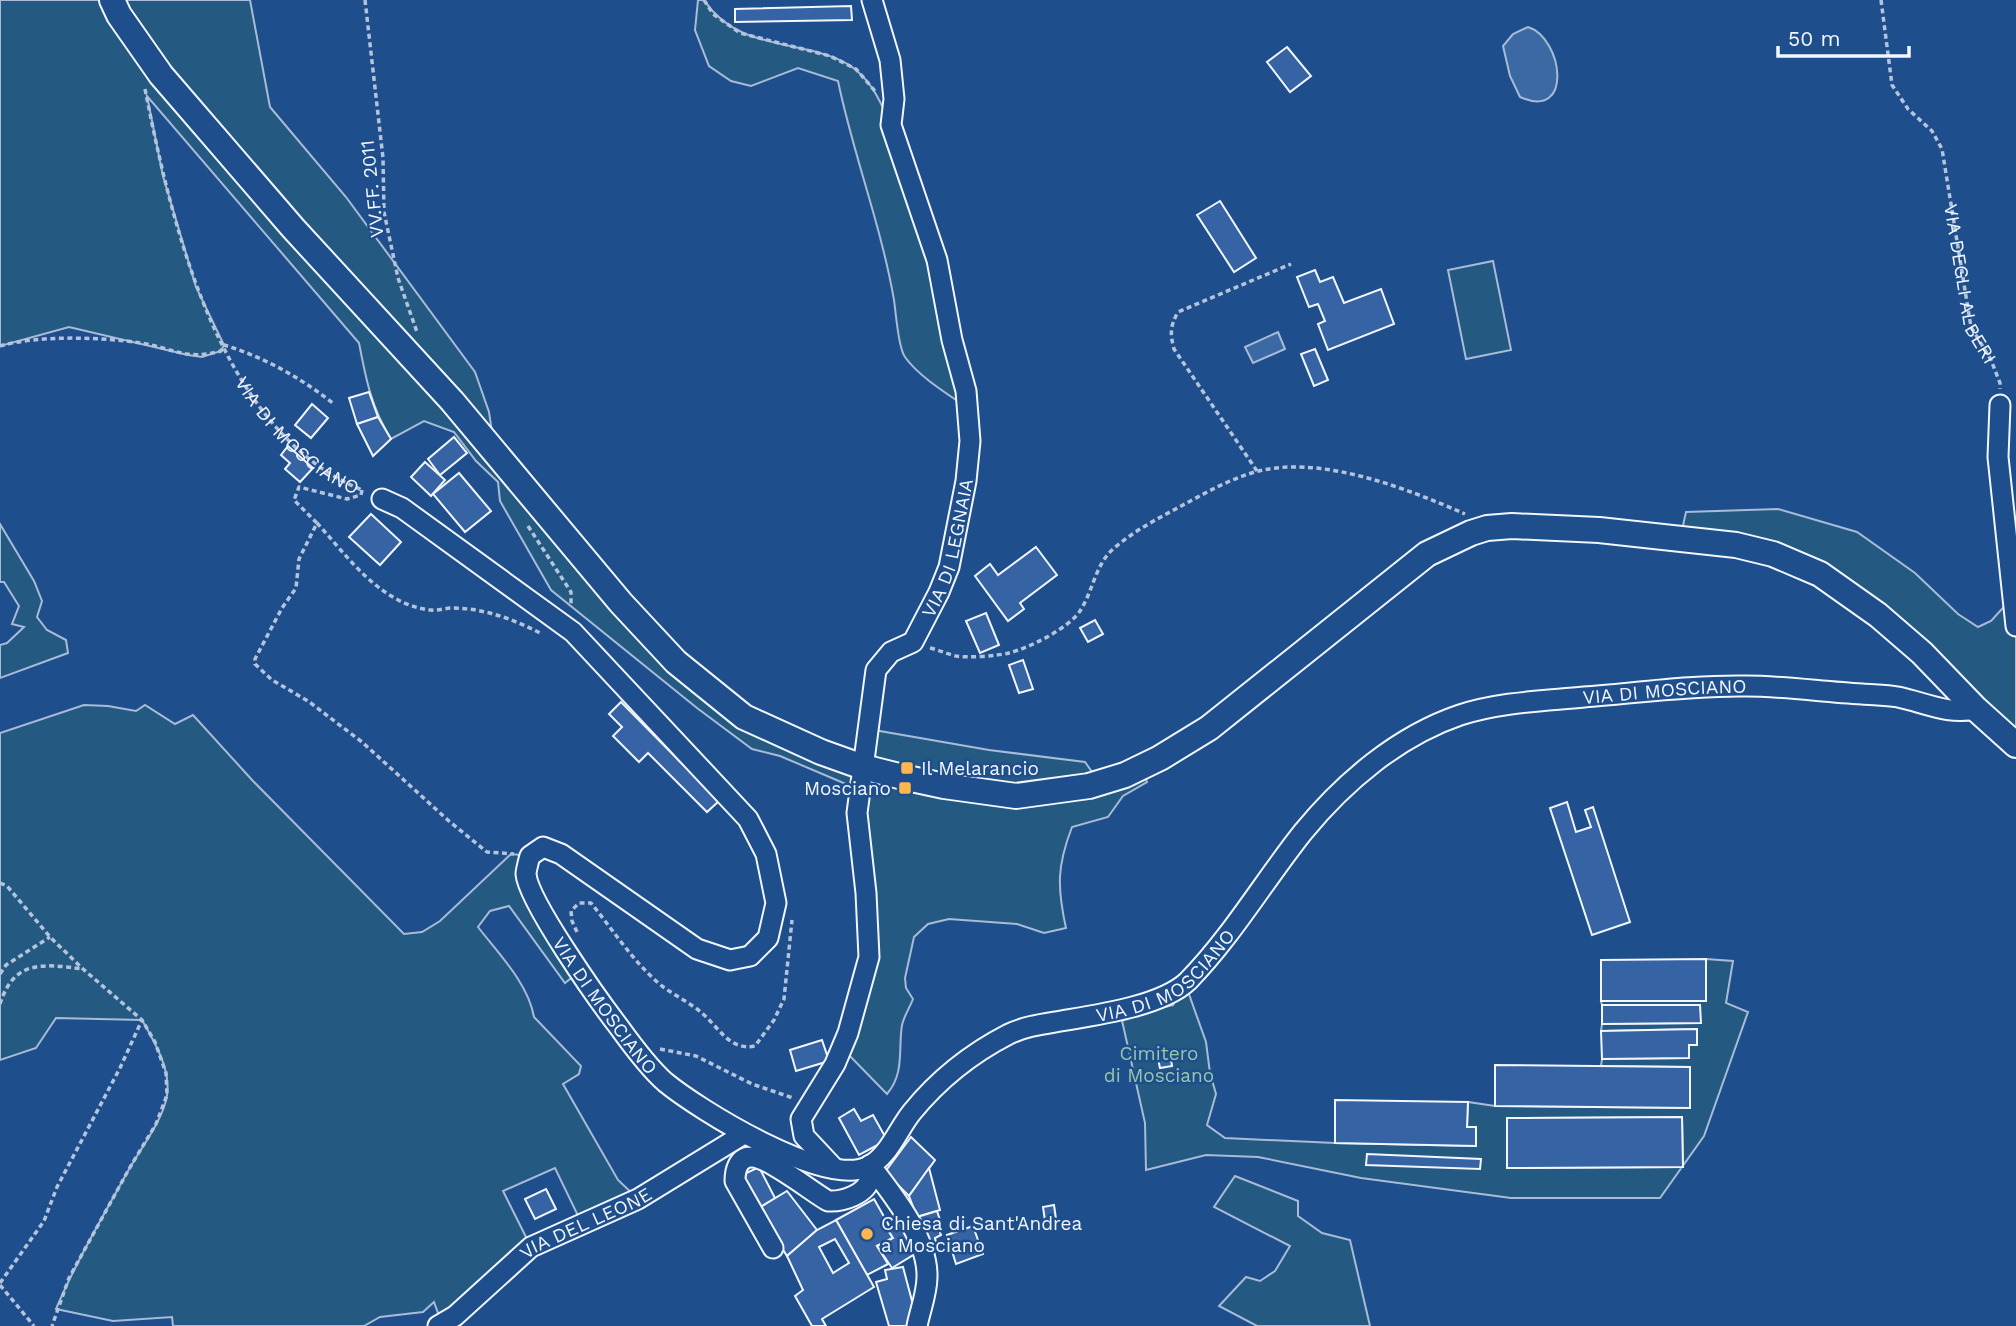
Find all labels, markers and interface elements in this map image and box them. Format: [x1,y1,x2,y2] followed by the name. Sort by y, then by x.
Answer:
[1778,14,1909,58] scale bar
[1788,26,1840,51] text: 50 m
[355,139,389,239] street label: VV.FF. 2011
[1940,202,2002,368] street label: VIA DEGLI ALBERI
[231,372,363,499] street label: VIA DI MOSCIANO
[916,476,978,621] street label: VIA DI LEGNAIA
[1582,674,1747,709] street label: VIA DI MOSCIANO
[921,757,1039,780] place label: Il Melarancio
[899,760,915,776] marker: Il Melarancio
[804,777,891,800] place label: Mosciano
[897,780,913,796] marker: Mosciano
[1094,924,1239,1026] street label: VIA DI MOSCIANO
[548,932,663,1079] street label: VIA DI MOSCIANO
[1104,1042,1214,1087] park label: Cimitero di Mosciano
[515,1182,656,1263] street label: VIA DEL LEONE
[881,1212,1083,1257] place label: Chiesa di Sant'Andrea a Mosciano
[859,1226,875,1242] marker: Chiesa di Sant'Andrea a Mosciano

